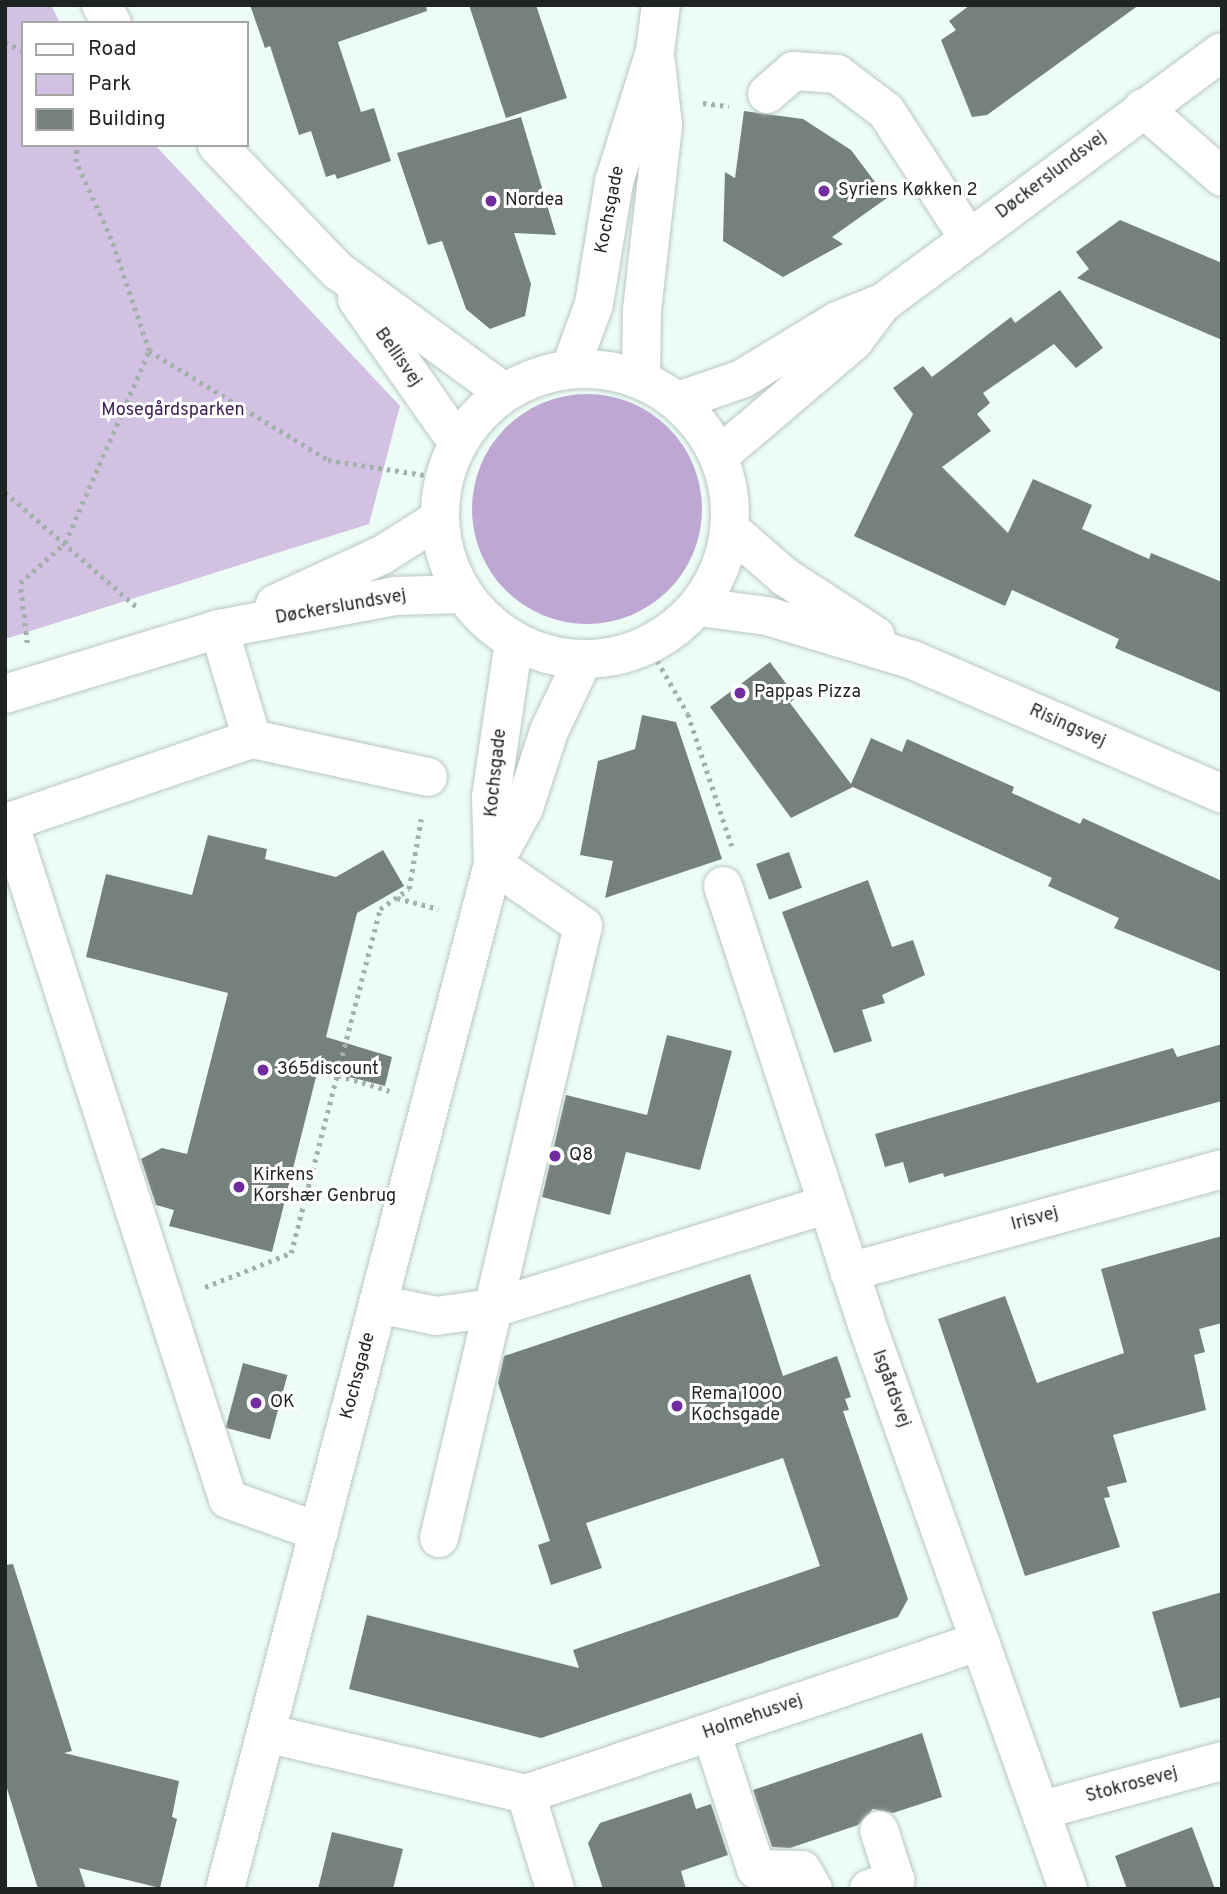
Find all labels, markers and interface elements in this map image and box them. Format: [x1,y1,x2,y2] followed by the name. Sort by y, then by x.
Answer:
[21,21,248,147] legend
[88,36,137,63] text: Road
[88,71,131,98] text: Park
[88,106,166,133] text: Building
[993,127,1111,225] street label: Døckerslundsvej
[592,164,630,256] street label: Kochsgade
[838,180,978,202] place label: Syriens Køkken 2
[816,183,832,199] marker: Syriens Køkken 2
[505,190,563,212] place label: Nordea
[483,193,499,209] marker: Nordea
[369,324,425,392] street label: Bellisvej
[101,400,245,422] park label: Mosegårdsparken
[274,586,408,630] street label: Døckerslundsvej
[754,682,861,704] place label: Pappas Pizza
[732,685,748,701] marker: Pappas Pizza
[1025,701,1109,753] street label: Risingsvej
[482,728,512,818] street label: Kochsgade
[277,1059,379,1081] place label: 365discount
[255,1062,271,1078] marker: 365discount
[569,1145,593,1167] place label: Q8
[547,1148,563,1164] marker: Q8
[253,1166,396,1208] place label: Kirkens Korshær Genbrug
[231,1179,247,1195] marker: Kirkens Korshær Genbrug
[1009,1203,1061,1237] street label: Irisvej
[337,1330,381,1422] street label: Kochsgade
[866,1347,914,1431] street label: Isgårdsvej
[691,1385,783,1428] place label: Rema 1000 Kochsgade
[270,1392,295,1414] place label: OK
[248,1395,264,1411] marker: OK
[669,1398,685,1414] marker: Rema 1000 Kochsgade
[700,1691,806,1745] street label: Holmehusvej
[1084,1763,1180,1809] street label: Stokrosevej

